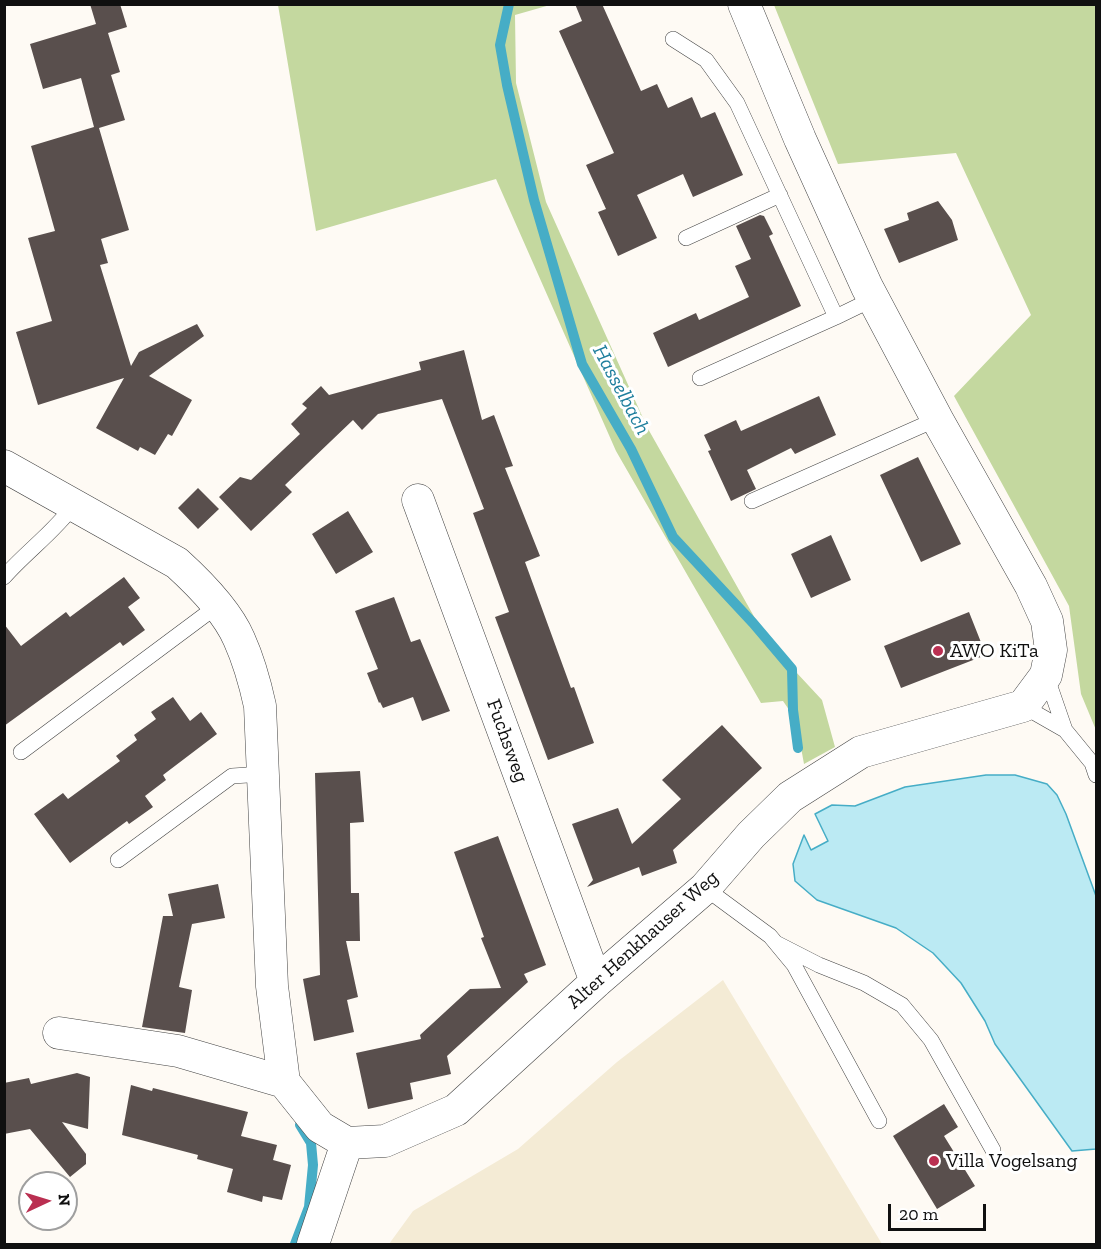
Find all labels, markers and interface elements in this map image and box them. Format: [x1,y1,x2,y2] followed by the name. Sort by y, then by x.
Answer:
[587,341,655,439] water label: Hasselbach
[950,639,1039,663] place label: AWO KiTa
[931,644,945,658] marker: AWO KiTa
[481,696,533,786] street label: Fuchsweg
[562,866,724,1014] street label: Alter Henkhauser Weg
[946,1149,1077,1173] place label: Villa Vogelsang
[927,1154,941,1168] marker: Villa Vogelsang
[18,1171,78,1231] north arrow
[891,1192,988,1230] scale bar
[55,1193,74,1207] text: N
[899,1203,938,1225] text: 20 m

